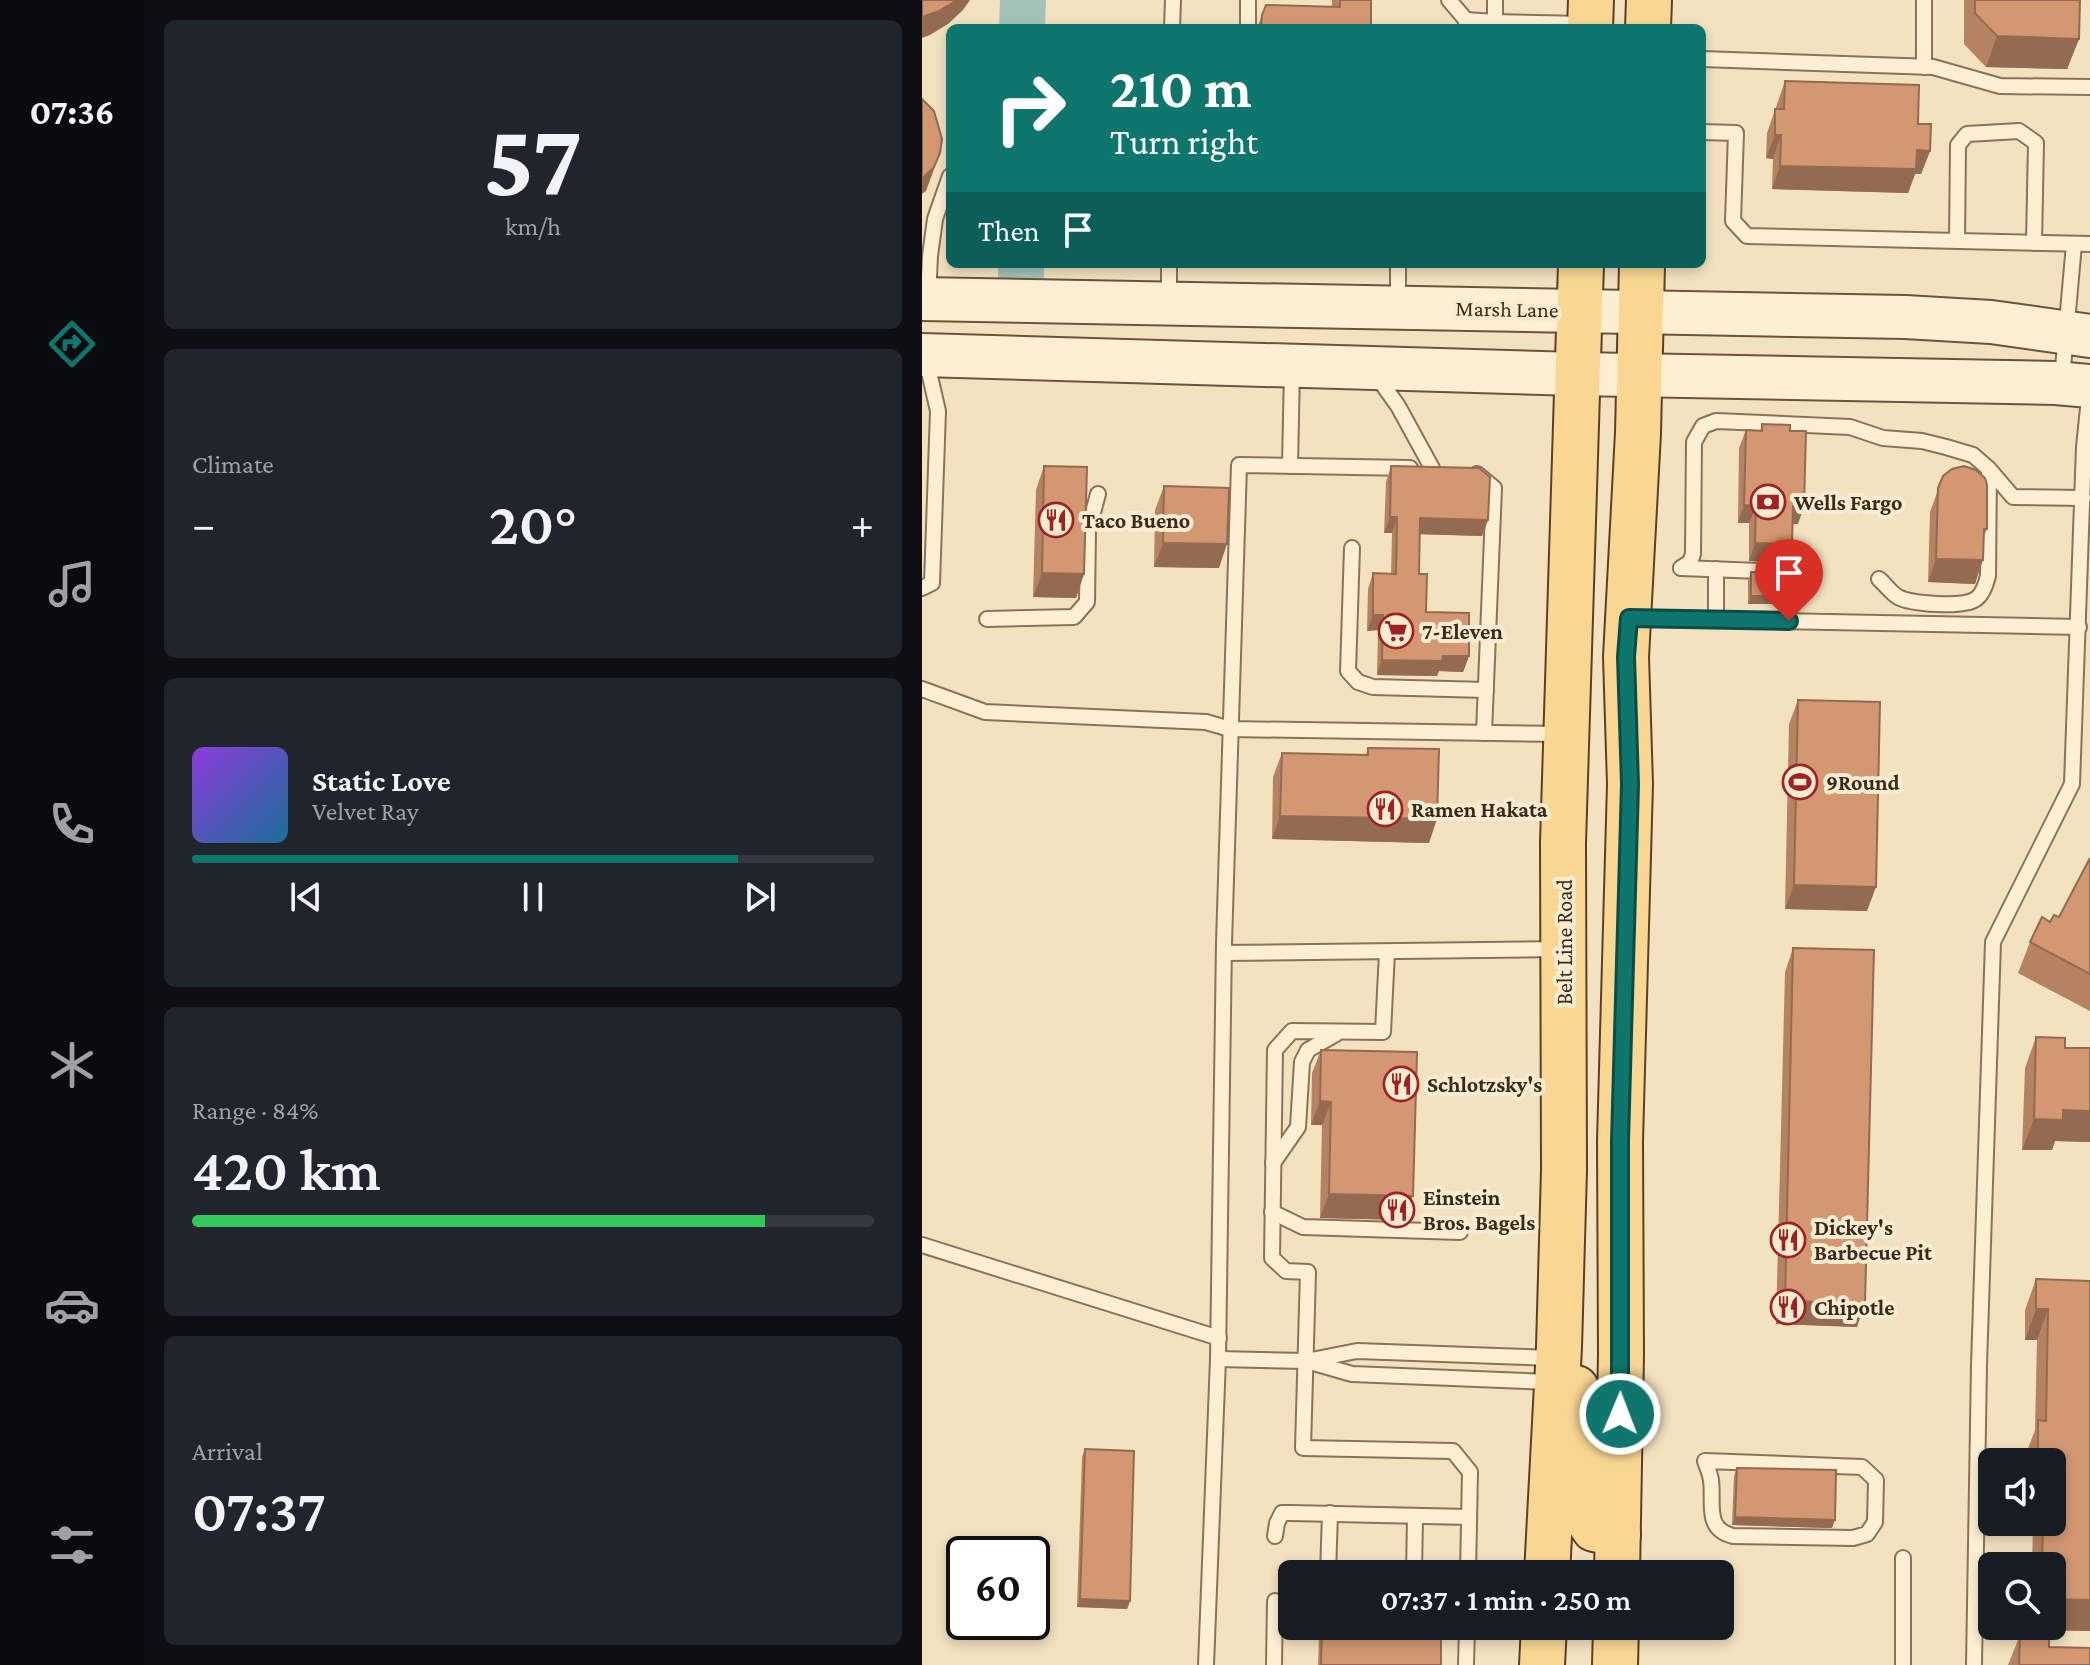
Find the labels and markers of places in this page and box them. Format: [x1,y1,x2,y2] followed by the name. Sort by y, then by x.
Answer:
[1749,483,1787,521] bank icon: Wells Fargo
[1793,490,1902,515] place label: Wells Fargo
[1037,501,1075,539] restaurant icon: Taco Bueno
[1082,508,1190,533] place label: Taco Bueno
[1755,539,1823,621] pin
[1377,612,1415,650] supermarket icon: 7-Eleven
[1422,619,1503,644] place label: 7-Eleven
[1781,763,1819,801] sports icon: 9Round
[1826,770,1900,795] place label: 9Round
[1366,790,1404,828] restaurant icon: Ramen Hakata
[1411,797,1548,822] place label: Ramen Hakata
[1382,1065,1420,1103] restaurant icon: Schlotzsky's
[1427,1072,1542,1097] place label: Schlotzsky's
[1423,1185,1535,1235] place label: Einstein Bros. Bagels
[1378,1191,1416,1229] restaurant icon: Einstein Bros. Bagels
[1814,1215,1933,1265] place label: Dickey's Barbecue Pit
[1769,1221,1807,1259] restaurant icon: Dickey's Barbecue Pit
[1769,1288,1807,1326] restaurant icon: Chipotle
[1814,1295,1895,1320] place label: Chipotle

